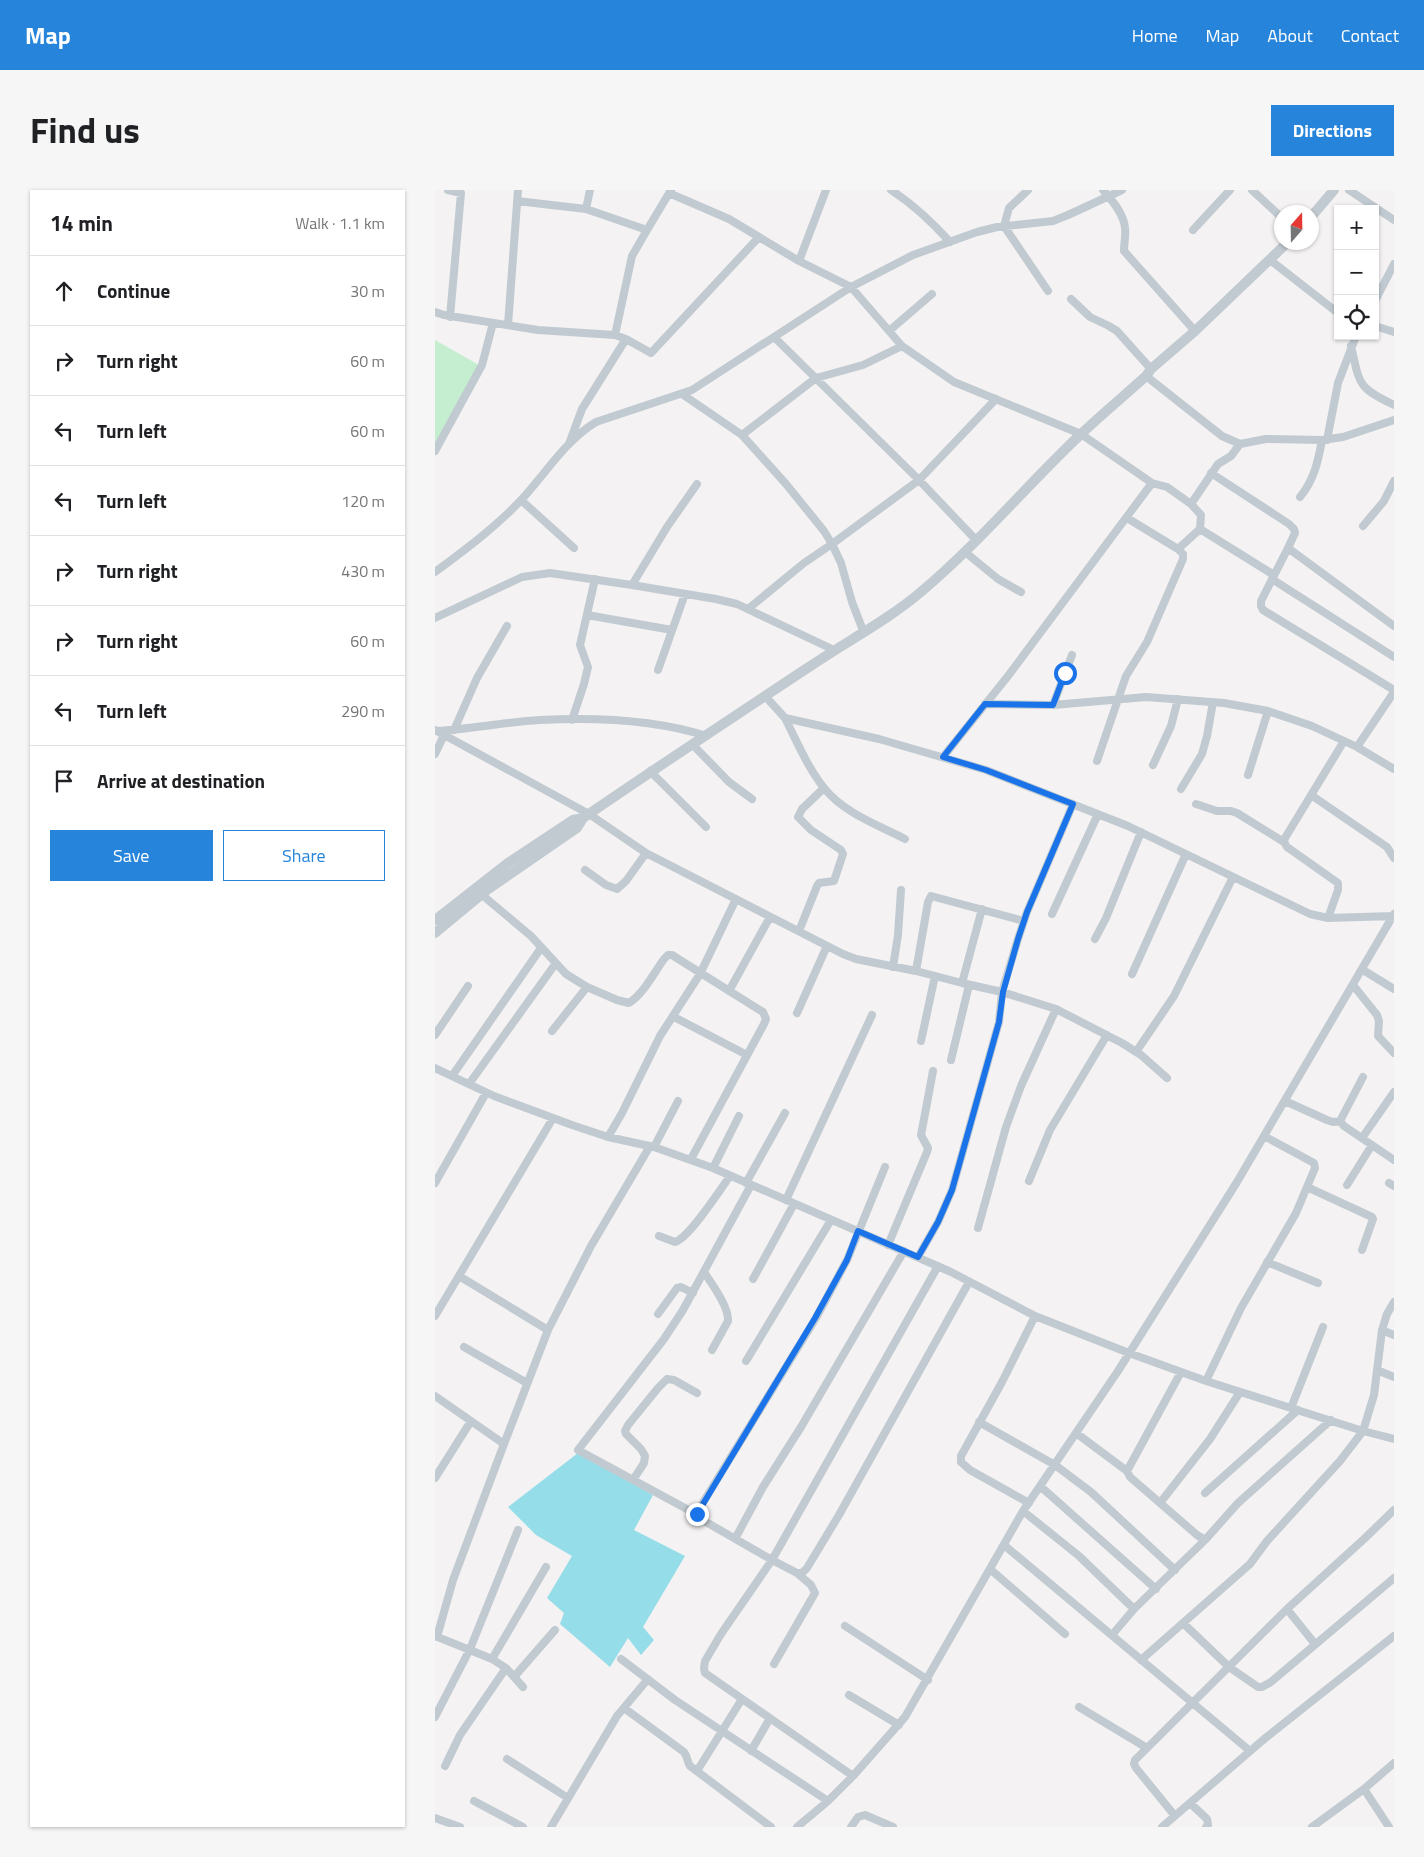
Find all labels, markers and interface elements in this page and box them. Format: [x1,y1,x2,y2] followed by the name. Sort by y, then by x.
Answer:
[25,17,71,53] text: Map
[1132,22,1178,49] text: Home
[1206,22,1239,49] text: Map
[1267,22,1313,49] text: About
[1341,22,1399,49] text: Contact
[30,103,140,157] text: Find us
[1271,105,1394,156] button: Directions
[1274,205,1319,250] north arrow
[1334,205,1379,340] map controls
[1334,205,1379,250] button: +
[50,207,113,239] text: 14 min
[295,211,385,235] text: Walk · 1.1 km
[1334,250,1379,295] button: −
[97,276,170,305] text: Continue
[50,277,78,305] icon: ahead
[350,279,385,303] text: 30 m
[1334,295,1379,340] button: locate
[97,346,178,375] text: Turn right
[50,347,78,375] icon: right
[350,349,385,373] text: 60 m
[97,416,167,445] text: Turn left
[50,417,78,445] icon: left
[350,419,385,443] text: 60 m
[97,486,167,515] text: Turn left
[50,487,78,515] icon: left
[341,489,385,513] text: 120 m
[97,556,178,585] text: Turn right
[50,557,78,585] icon: right
[341,559,385,583] text: 430 m
[97,626,178,655] text: Turn right
[50,627,78,655] icon: right
[350,629,385,653] text: 60 m
[1054,662,1077,685] route start
[97,696,167,725] text: Turn left
[50,697,78,725] icon: left
[341,699,385,723] text: 290 m
[97,766,265,795] text: Arrive at destination
[50,767,78,795] icon: arrive
[50,830,213,881] button: Save
[223,830,385,881] button: Share
[686,1503,709,1526] route end

